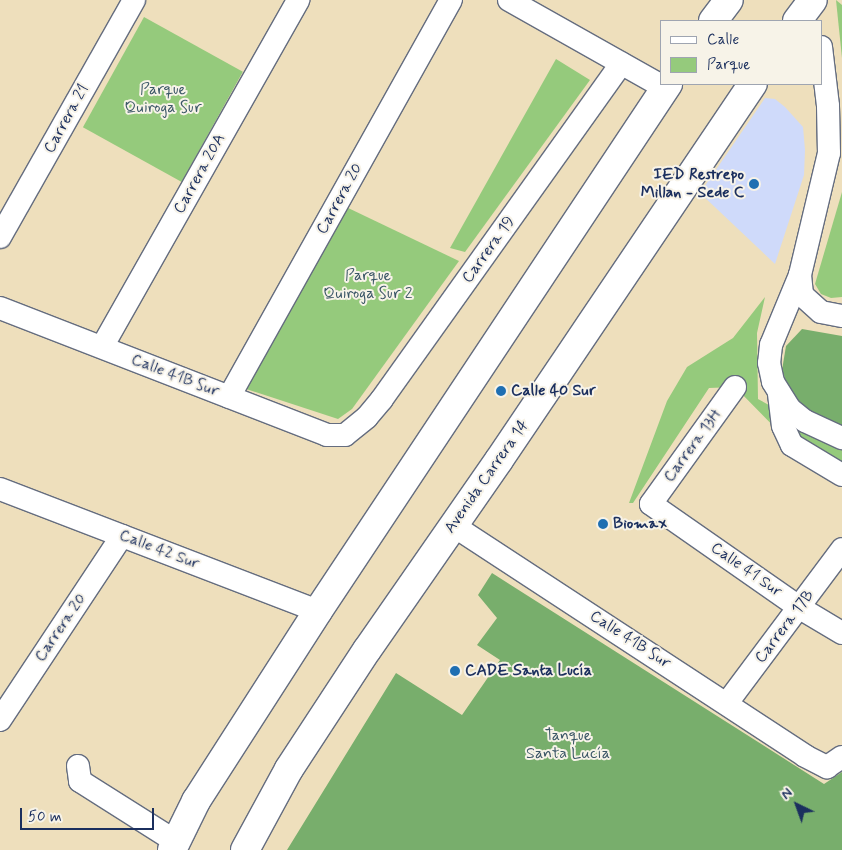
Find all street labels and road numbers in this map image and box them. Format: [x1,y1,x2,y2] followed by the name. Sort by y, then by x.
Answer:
[40,81,94,157] street label: Carrera 21
[170,131,230,217] street label: Carrera 20A
[313,160,367,238] street label: Carrera 20
[458,213,520,287] street label: Carrera 19
[128,350,222,402] street label: Calle 41B Sur
[660,406,726,486] street label: Carrera 13H
[440,416,534,538] street label: Avenida Carrera 14
[116,526,202,574] street label: Calle 42 Sur
[707,539,785,601] street label: Calle 41 Sur
[751,587,819,667] street label: Carrera 17B
[31,590,91,666] street label: Carrera 20
[586,607,674,673] street label: Calle 41B Sur

